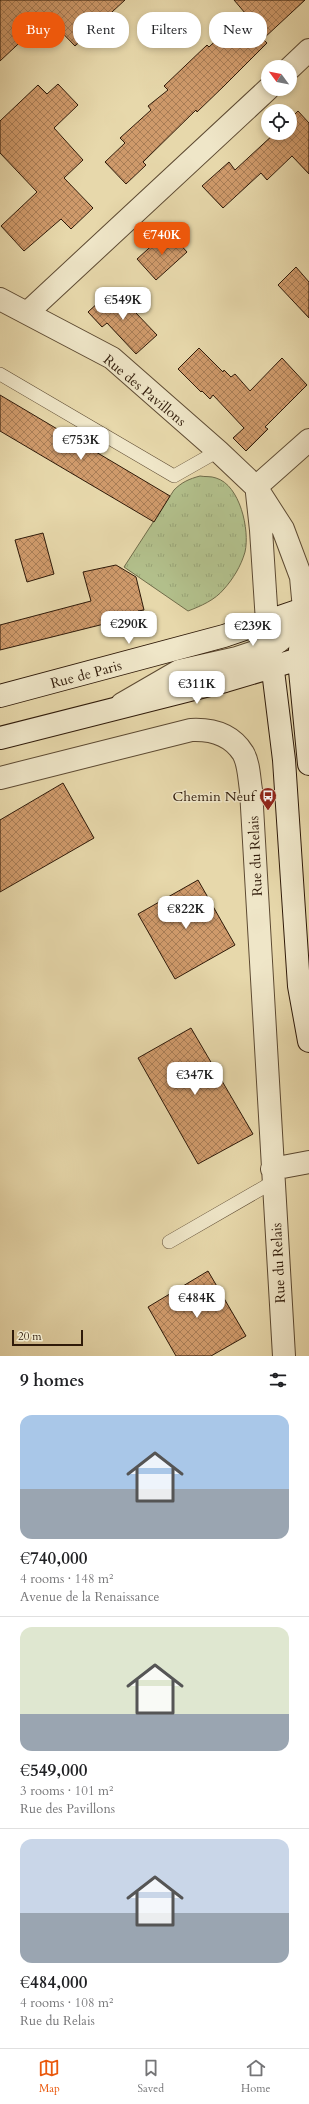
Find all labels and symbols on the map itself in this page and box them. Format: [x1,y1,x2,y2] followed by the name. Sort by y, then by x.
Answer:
[261,60,297,96] north arrow
[134,222,190,256] pin: €740K
[95,287,151,321] pin: €549K
[99,350,190,431] street label: Rue des Pavillons
[53,427,109,461] pin: €753K
[101,611,157,645] pin: €290K
[225,613,281,647] pin: €239K
[48,656,124,693] street label: Rue de Paris
[169,671,225,705] pin: €311K
[258,786,278,811] bus stop icon: Chemin Neuf
[173,787,258,806] place label: Chemin Neuf
[244,815,267,897] street label: Rue du Relais
[158,896,214,930] pin: €822K
[167,1062,223,1096] pin: €347K
[267,1222,290,1304] street label: Rue du Relais
[169,1285,225,1319] pin: €484K
[12,1328,83,1347] scale bar

